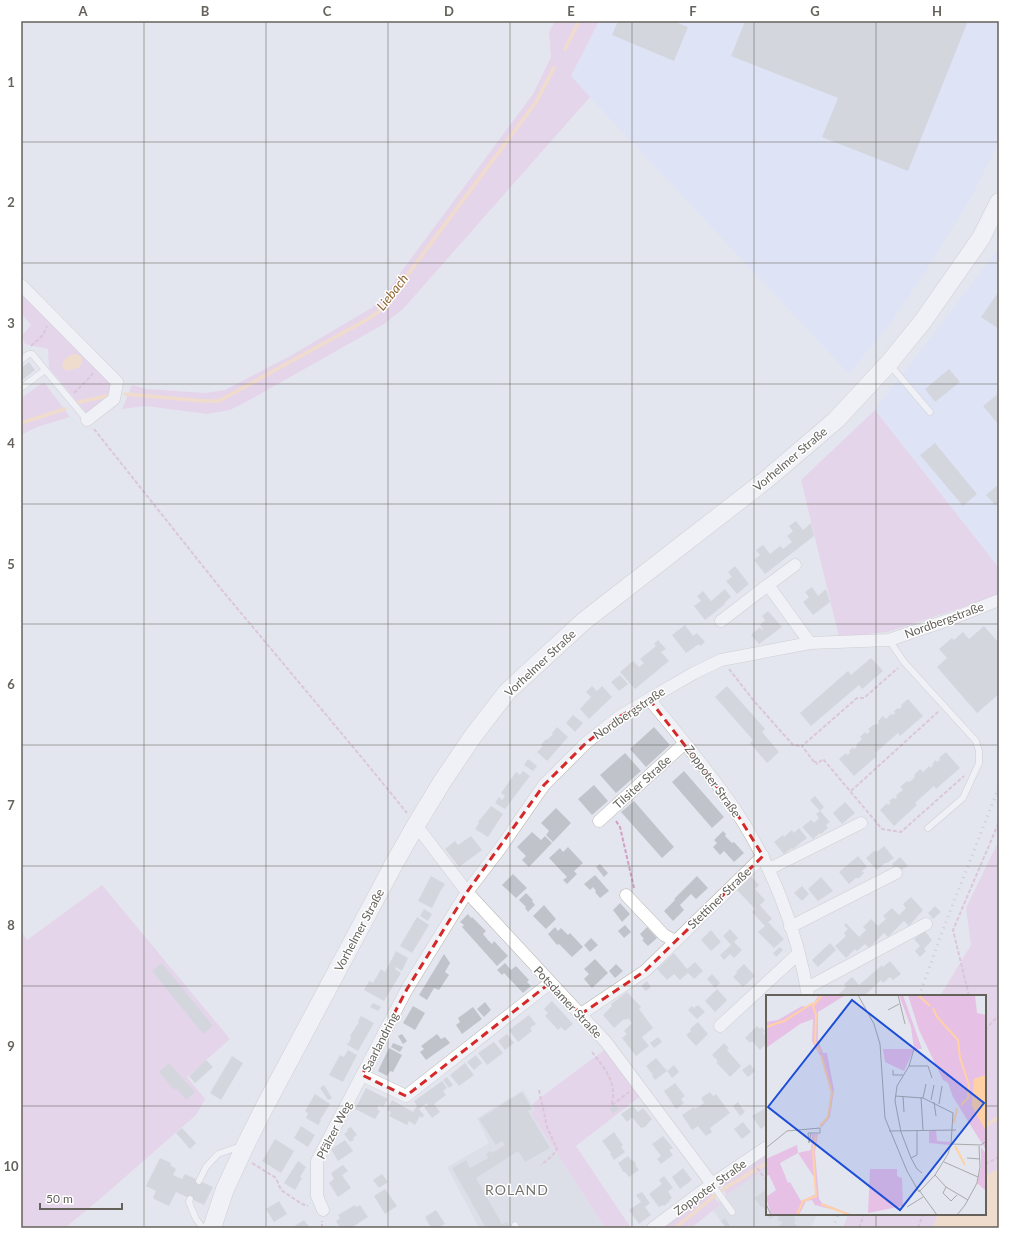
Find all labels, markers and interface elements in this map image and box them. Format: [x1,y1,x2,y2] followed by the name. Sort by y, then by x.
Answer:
[77,3,88,19] text: A
[201,3,210,19] text: B
[323,3,332,19] text: C
[444,3,454,19] text: D
[567,3,575,19] text: E
[689,3,697,19] text: F
[810,3,820,19] text: G
[932,3,942,19] text: H
[7,74,15,90] text: 1
[7,194,15,210] text: 2
[373,271,411,313] water label: Liebach
[7,315,15,331] text: 3
[750,424,830,494] street label: Vorhelmer Straße
[7,435,15,451] text: 4
[7,556,15,572] text: 5
[902,599,986,641] street label: Nordbergstraße
[501,626,579,700] street label: Vorhelmer Straße
[7,676,15,692] text: 6
[590,684,668,742] street label: Nordbergstraße
[682,742,744,820] street label: Zoppoter Straße
[610,752,674,812] street label: Tilsiter Straße
[7,797,15,813] text: 7
[684,864,754,932] street label: Stettiner Straße
[331,886,387,974] street label: Vorhelmer Straße
[7,917,15,933] text: 8
[531,963,605,1041] street label: Potsdamer Straße
[766,995,986,1215] inset map
[359,1010,401,1074] street label: Saarlandring
[7,1038,15,1054] text: 9
[313,1098,355,1162] street label: Pfälzer Weg
[671,1156,749,1218] street label: Zoppoter Straße
[3,1158,19,1174] text: 10
[485,1181,549,1198] district label: ROLAND
[40,1185,122,1211] scale bar
[46,1191,73,1206] text: 50 m

